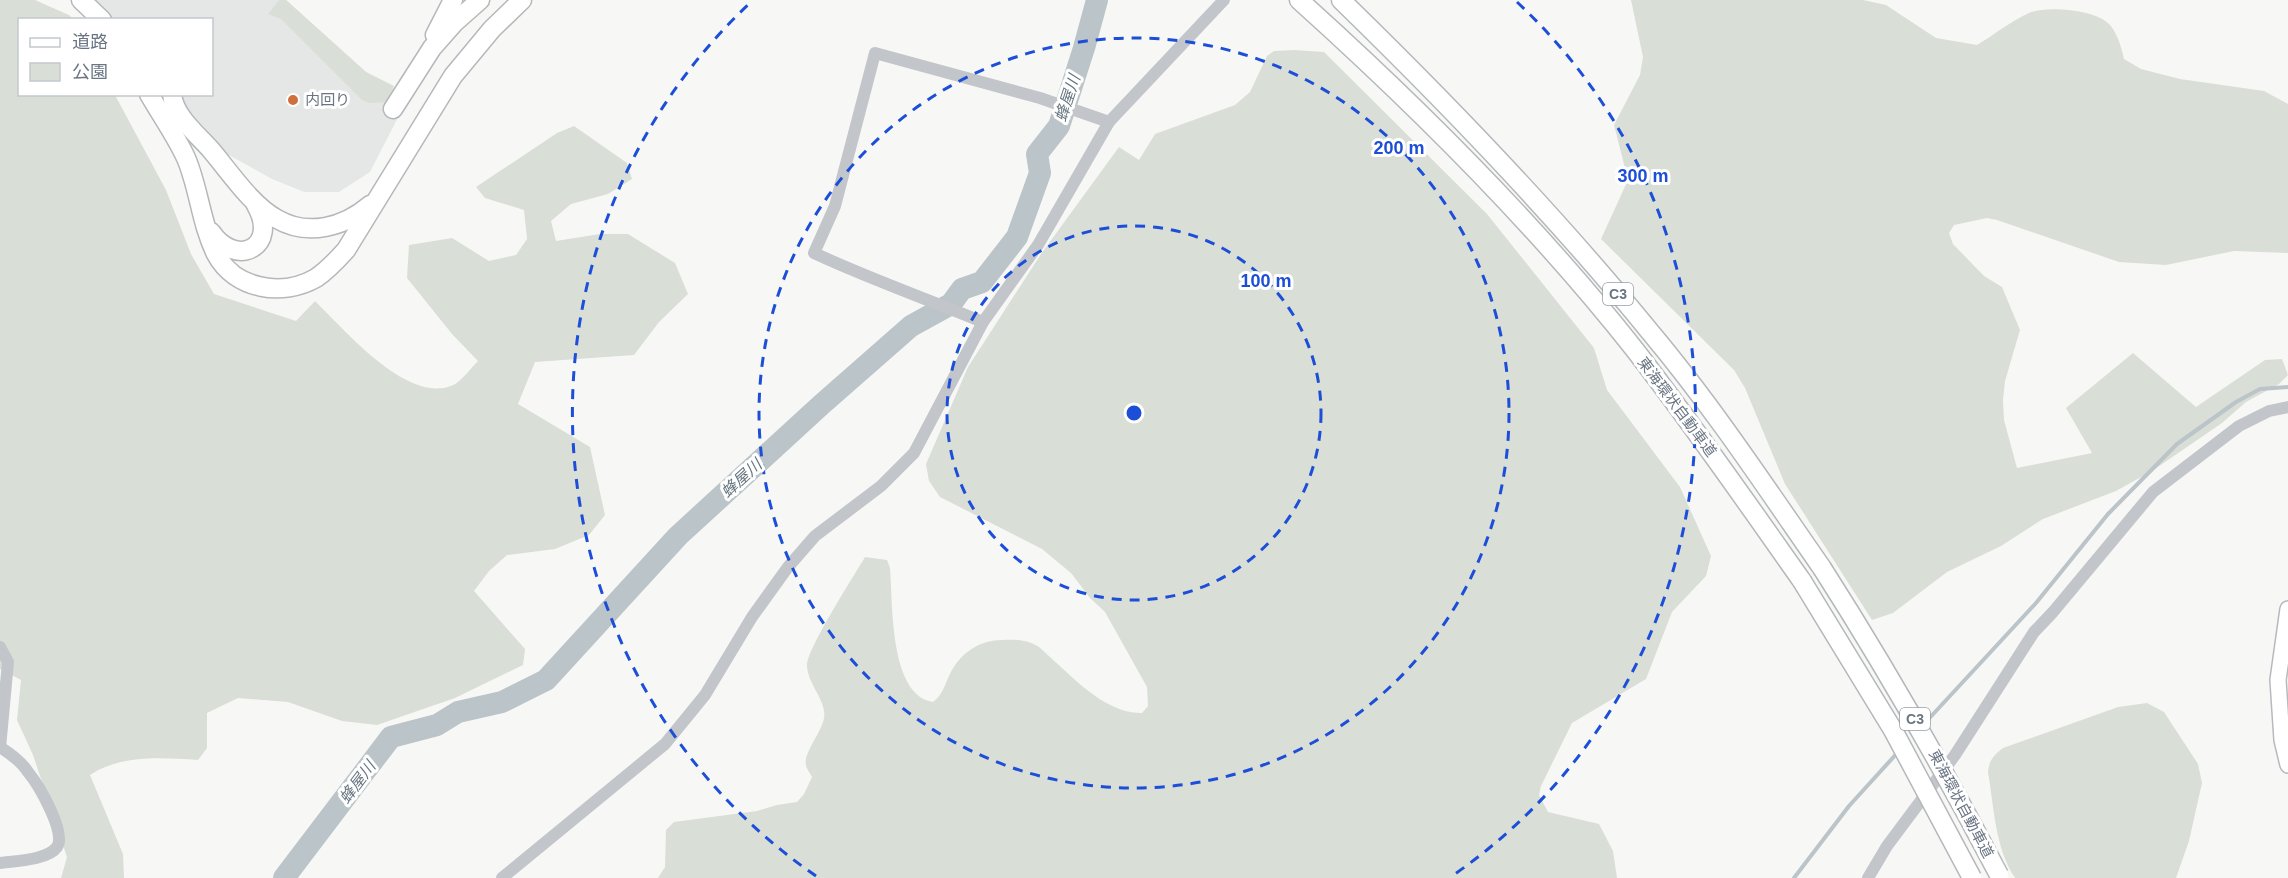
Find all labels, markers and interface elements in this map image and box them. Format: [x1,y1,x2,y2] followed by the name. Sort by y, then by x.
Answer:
[18,18,213,96] legend
[72,32,108,52] text: 道路
[72,62,108,82] text: 公園
[1052,71,1084,124] water label: 蜂屋川
[305,91,350,108] place label: 内回り
[286,93,300,107] marker: 内回り
[1373,138,1425,158] text: 200 m
[1617,166,1669,186] text: 300 m
[1240,271,1292,291] text: 100 m
[1603,283,1633,305] road number: C3
[1634,354,1720,460] street label: 東海環状自動車道
[1124,403,1144,423] centre of rings
[718,455,766,501] water label: 蜂屋川
[1900,708,1930,730] road number: C3
[1926,747,1997,861] street label: 東海環状自動車道
[336,756,380,807] water label: 蜂屋川

